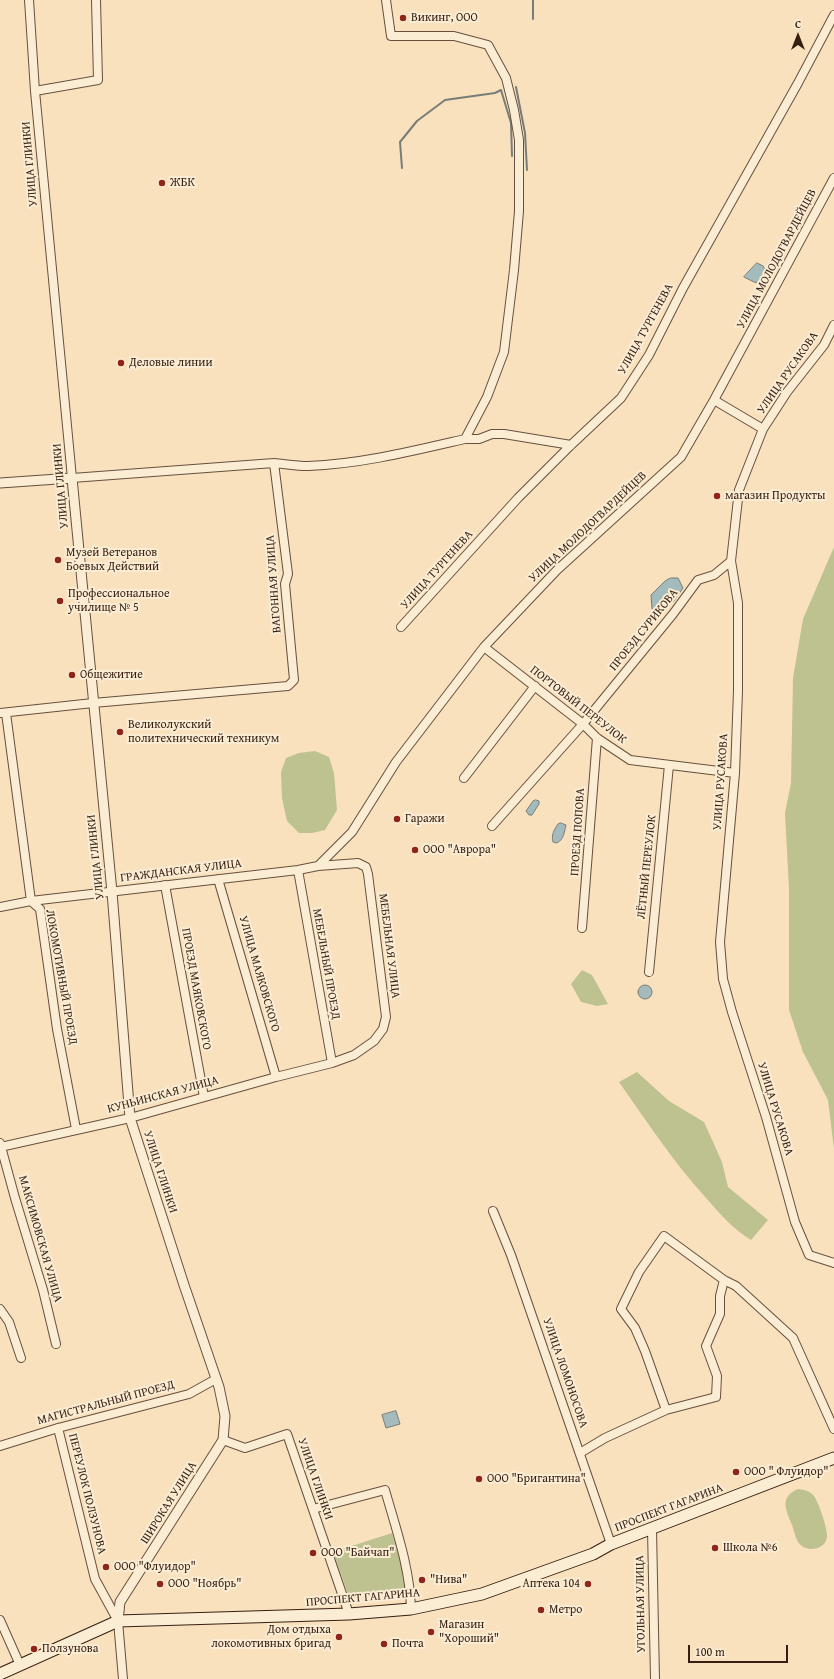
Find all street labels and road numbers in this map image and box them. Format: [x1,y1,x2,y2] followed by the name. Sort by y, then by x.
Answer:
[19,121,41,207] street label: УЛИЦА ГЛИНКИ
[734,187,820,331] street label: УЛИЦА МОЛОДОГВАРДЕЙЦЕВ
[615,281,677,377] street label: УЛИЦА ТУРГЕНЕВА
[754,329,822,417] street label: УЛИЦА РУСАКОВА
[50,443,72,529] street label: УЛИЦА ГЛИНКИ
[526,469,650,585] street label: УЛИЦА МОЛОДОГВАРДЕЙЦЕВ
[398,528,476,612] street label: УЛИЦА ТУРГЕНЕВА
[263,535,285,633] street label: ВАГОННАЯ УЛИЦА
[607,586,681,674] street label: ПРОЕЗД СУРИКОВА
[527,663,629,747] street label: ПОРТОВЫЙ ПЕРЕУЛОК
[710,733,732,831] street label: УЛИЦА РУСАКОВА
[568,788,588,876] street label: ПРОЕЗД ПОПОВА
[84,814,108,900] street label: УЛИЦА ГЛИНКИ
[634,814,660,920] street label: ЛЁТНЫЙ ПЕРЕУЛОК
[120,856,242,886] street label: ГРАЖДАНСКАЯ УЛИЦА
[375,893,403,999] street label: МЕБЕЛЬНАЯ УЛИЦА
[42,908,80,1046] street label: ЛОКОМОТИВНЫЙ ПРОЕЗД
[309,908,343,1020] street label: МЕБЕЛЬНЫЙ ПРОЕЗД
[236,914,282,1034] street label: УЛИЦА МАЯКОВСКОГО
[178,927,214,1051] street label: ПРОЕЗД МАЯКОВСКОГО
[754,1061,796,1157] street label: УЛИЦА РУСАКОВА
[106,1073,220,1117] street label: КУНЬИНСКАЯ УЛИЦА
[140,1129,180,1215] street label: УЛИЦА ГЛИНКИ
[15,1174,65,1304] street label: МАКСИМОВСКАЯ УЛИЦА
[539,1316,591,1430] street label: УЛИЦА ЛОМОНОСОВА
[36,1378,176,1428] street label: МАГИСТРАЛЬНЫЙ ПРОЕЗД
[65,1432,109,1556] street label: ПЕРЕУЛОК ПОЛЗУНОВА
[294,1436,336,1522] street label: УЛИЦА ГЛИНКИ
[138,1459,200,1547] street label: ШИРОКАЯ УЛИЦА
[613,1481,725,1535] street label: ПРОСПЕКТ ГАГАРИНА
[633,1555,649,1653] street label: УГОЛЬНАЯ УЛИЦА
[305,1586,421,1610] street label: ПРОСПЕКТ ГАГАРИНА

